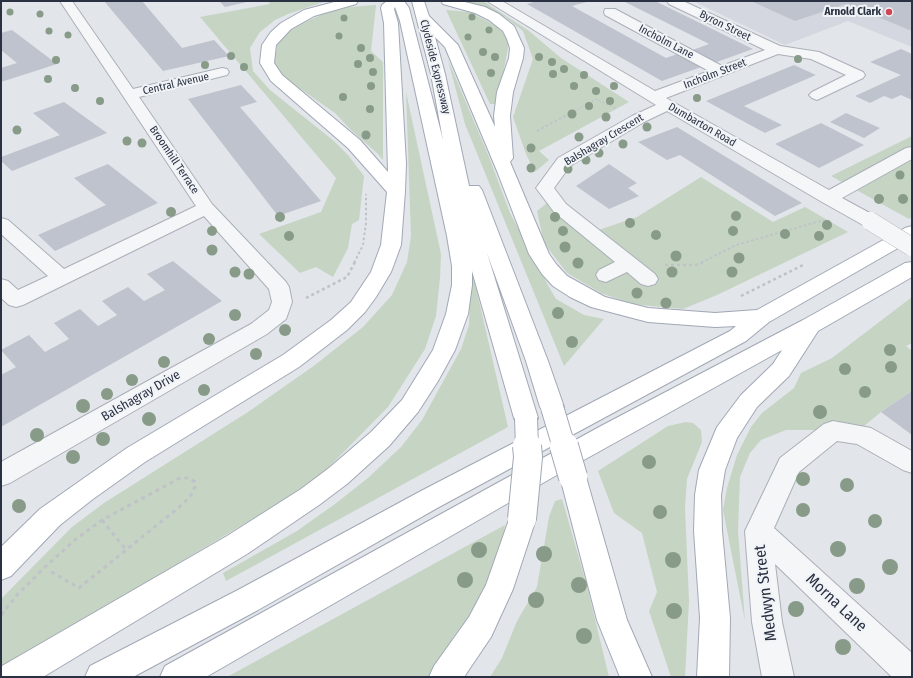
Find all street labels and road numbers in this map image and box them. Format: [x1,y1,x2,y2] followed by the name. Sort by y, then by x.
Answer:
[697,8,753,44] street label: Byron Street
[417,18,453,116] street label: Clydeside Expressway
[636,22,696,62] street label: Incholm Lane
[682,56,748,92] street label: Incholm Street
[142,70,210,98] street label: Central Avenue
[666,100,738,150] street label: Dumbarton Road
[562,111,646,169] street label: Balshagray Crescent
[146,124,202,196] street label: Broomhill Terrace
[99,367,183,425] street label: Balshagray Drive
[751,544,781,642] street label: Medwyn Street
[801,570,871,636] street label: Morna Lane

